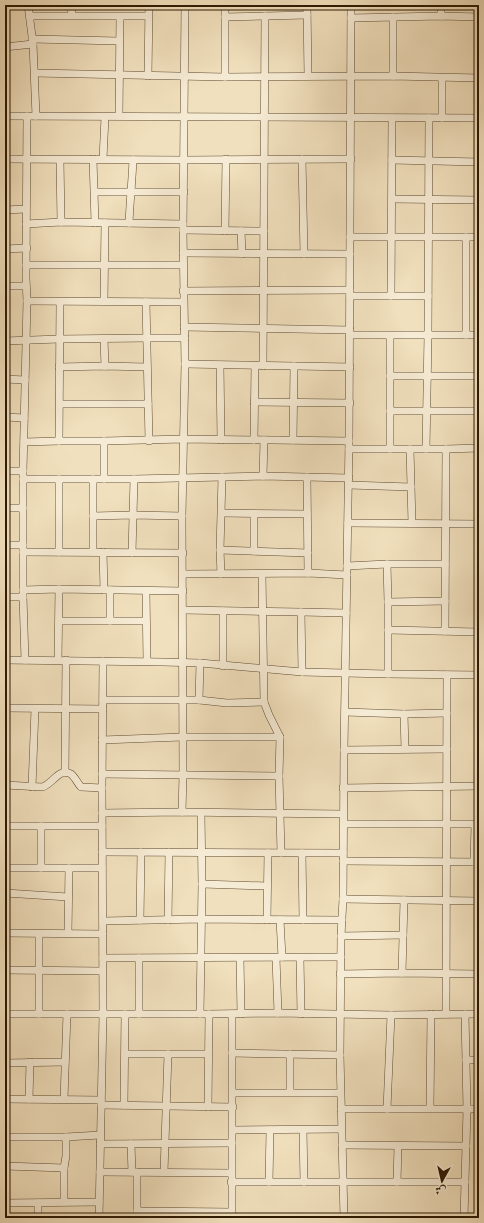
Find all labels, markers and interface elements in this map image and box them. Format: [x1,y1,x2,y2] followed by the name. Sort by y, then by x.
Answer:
[422,1161,462,1201] north arrow
[434,1183,447,1199] text: ش

